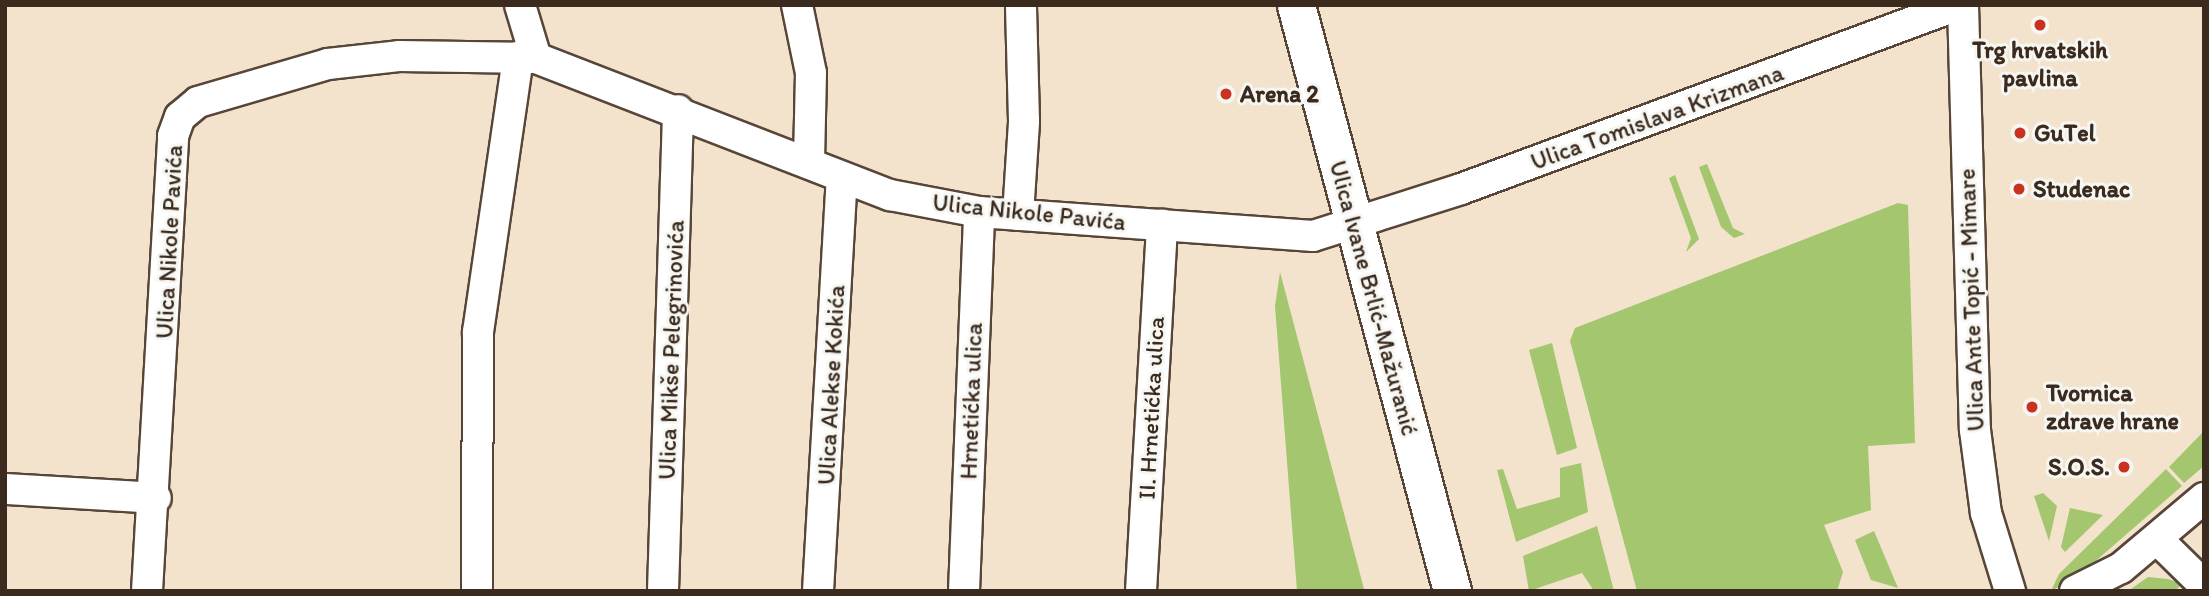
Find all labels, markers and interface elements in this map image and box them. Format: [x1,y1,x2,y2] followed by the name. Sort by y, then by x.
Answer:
[2032,17,2048,33] marker: Trg hrvatskih pavlina
[1972,36,2108,92] place label: Trg hrvatskih pavlina
[1527,58,1787,176] street label: Ulica Tomislava Krizmana
[1240,80,1319,108] place label: Arena 2
[1218,86,1234,102] marker: Arena 2
[2034,119,2095,147] place label: GuTel
[2012,125,2028,141] marker: GuTel
[150,144,188,340] street label: Ulica Nikole Pavića
[1323,156,1425,440] street label: Ulica Ivane Brlić-Mažuranić
[1952,168,1990,432] street label: Ulica Ante Topić - Mimare
[2033,175,2130,203] place label: Studenac
[2011,181,2027,197] marker: Studenac
[931,188,1127,236] street label: Ulica Nikole Pavića
[652,220,690,480] street label: Ulica Mikše Pelegrinovića
[811,284,851,486] street label: Ulica Alekse Kokića
[1132,316,1170,500] street label: II. Hrnetićka ulica
[954,322,988,480] street label: Hrnetićka ulica
[2046,379,2179,435] place label: Tvornica zdrave hrane
[2024,399,2040,415] marker: Tvornica zdrave hrane
[2048,453,2110,481] place label: S.O.S.
[2116,459,2132,475] marker: S.O.S.

